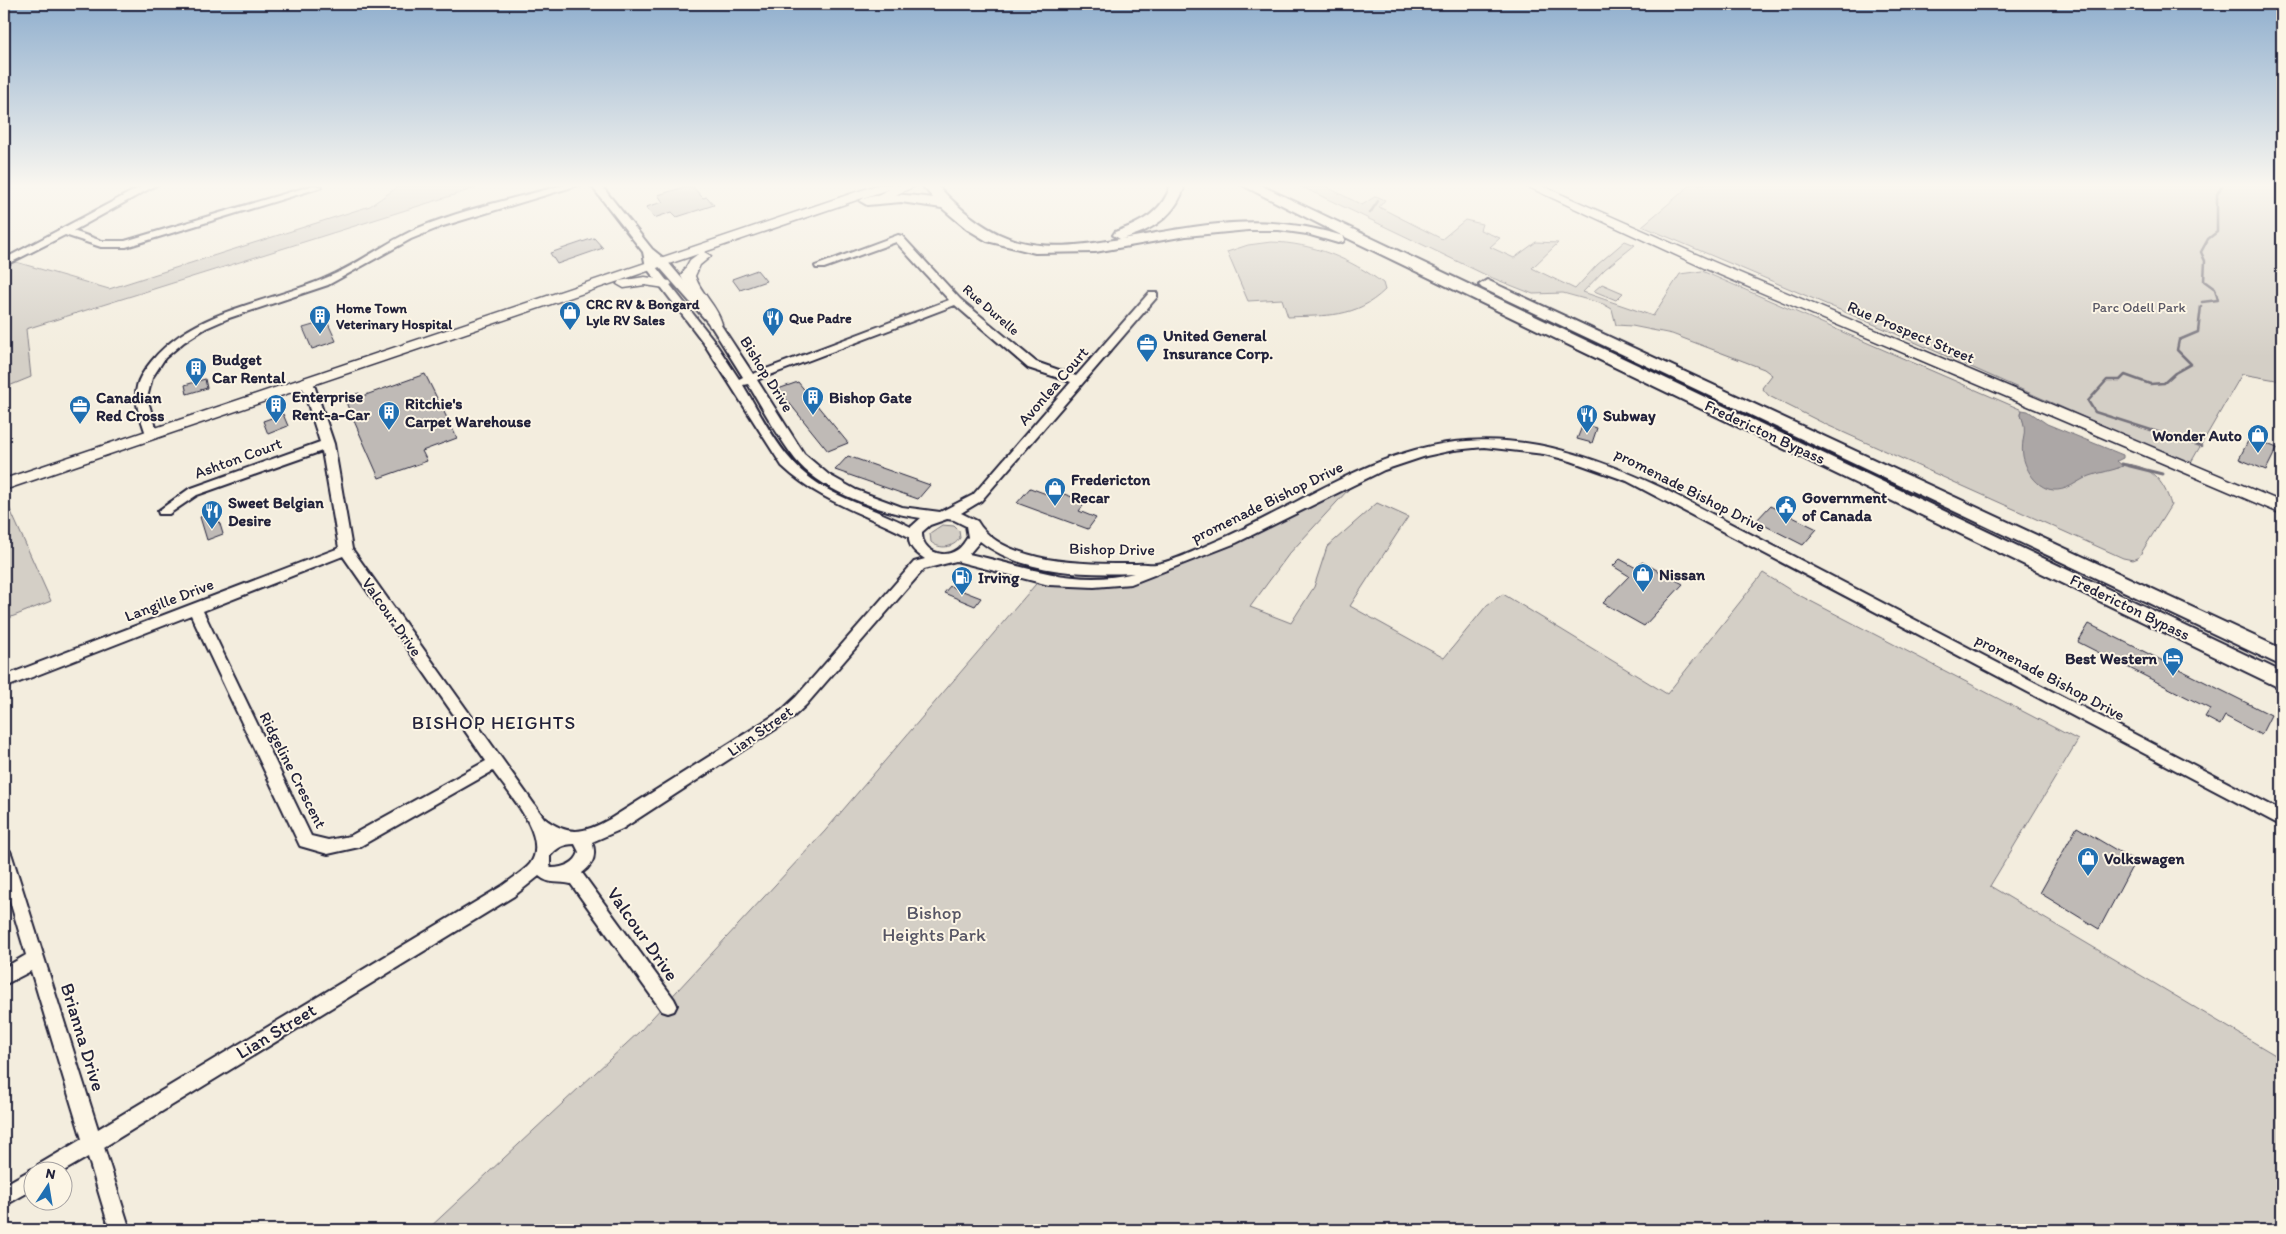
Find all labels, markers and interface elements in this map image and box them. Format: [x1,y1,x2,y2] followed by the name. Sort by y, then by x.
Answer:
[959,281,1023,339] street label: Rue Durelle
[586,296,700,329] place label: CRC RV & Bongard Lyle RV Sales
[1845,297,1977,367] street label: Rue Prospect Street
[2092,299,2186,316] park label: Parc Odell Park
[336,300,453,333] place label: Home Town Veterinary Hospital
[558,300,582,331] shop icon: CRC RV & Bongard Lyle RV Sales
[308,304,332,335] building icon: Home Town Veterinary Hospital
[761,306,785,337] restaurant icon: Que Padre
[789,310,852,327] place label: Que Padre
[1163,326,1273,364] place label: United General Insurance Corp.
[1135,332,1159,363] office icon: United General Insurance Corp.
[736,333,798,415] street label: Bishop Drive
[1014,343,1092,429] street label: Avonlea Court
[212,350,286,387] place label: Budget Car Rental
[184,356,208,387] building icon: Budget Car Rental
[801,385,825,416] building icon: Bishop Gate
[292,387,371,424] place label: Enterprise Rent-a-Car
[96,388,164,425] place label: Canadian Red Cross
[829,388,912,408] place label: Bishop Gate
[264,393,288,424] building icon: Enterprise Rent-a-Car
[68,394,92,425] office icon: Canadian Red Cross
[405,394,531,432] place label: Ritchie's Carpet Warehouse
[1702,396,1828,468] street label: Fredericton Bypass
[377,400,401,431] building icon: Ritchie's Carpet Warehouse
[1575,403,1599,434] restaurant icon: Subway
[1603,406,1656,426] place label: Subway
[2246,423,2270,454] shop icon: Wonder Auto
[2152,426,2242,445] place label: Wonder Auto
[192,433,284,483] street label: Ashton Court
[1611,444,1769,536] street label: promenade Bishop Drive
[1188,457,1346,547] street label: promenade Bishop Drive
[1071,470,1151,507] place label: Fredericton Recar
[1043,476,1067,507] shop icon: Fredericton Recar
[1802,488,1887,525] place label: Government of Canada
[228,493,324,530] place label: Sweet Belgian Desire
[1774,494,1798,525] public building icon: Government of Canada
[200,499,224,530] restaurant icon: Sweet Belgian Desire
[1069,539,1155,559] street label: Bishop Drive
[1631,562,1655,593] shop icon: Nissan
[950,565,974,596] fuel station icon: Irving
[1659,565,1706,584] place label: Nissan
[978,568,1020,588] place label: Irving
[2067,570,2193,644] street label: Fredericton Bypass
[122,574,216,626] street label: Langille Drive
[358,574,426,660] street label: Valcour Drive
[1972,629,2128,725] street label: promenade Bishop Drive
[2161,646,2185,677] hotel icon: Best Western
[2065,649,2158,668] place label: Best Western
[724,702,796,760] street label: Lian Street
[255,709,331,831] street label: Ridgeline Crescent
[412,711,576,734] district label: BISHOP HEIGHTS
[2076,846,2100,877] shop icon: Volkswagen
[2104,849,2185,869] place label: Volkswagen
[602,883,684,985] street label: Valcour Drive
[882,901,986,946] park label: Bishop Heights Park
[56,980,110,1094] street label: Brianna Drive
[232,998,320,1064] street label: Lian Street
[22,1162,72,1212] north arrow
[44,1164,57,1183] text: N

